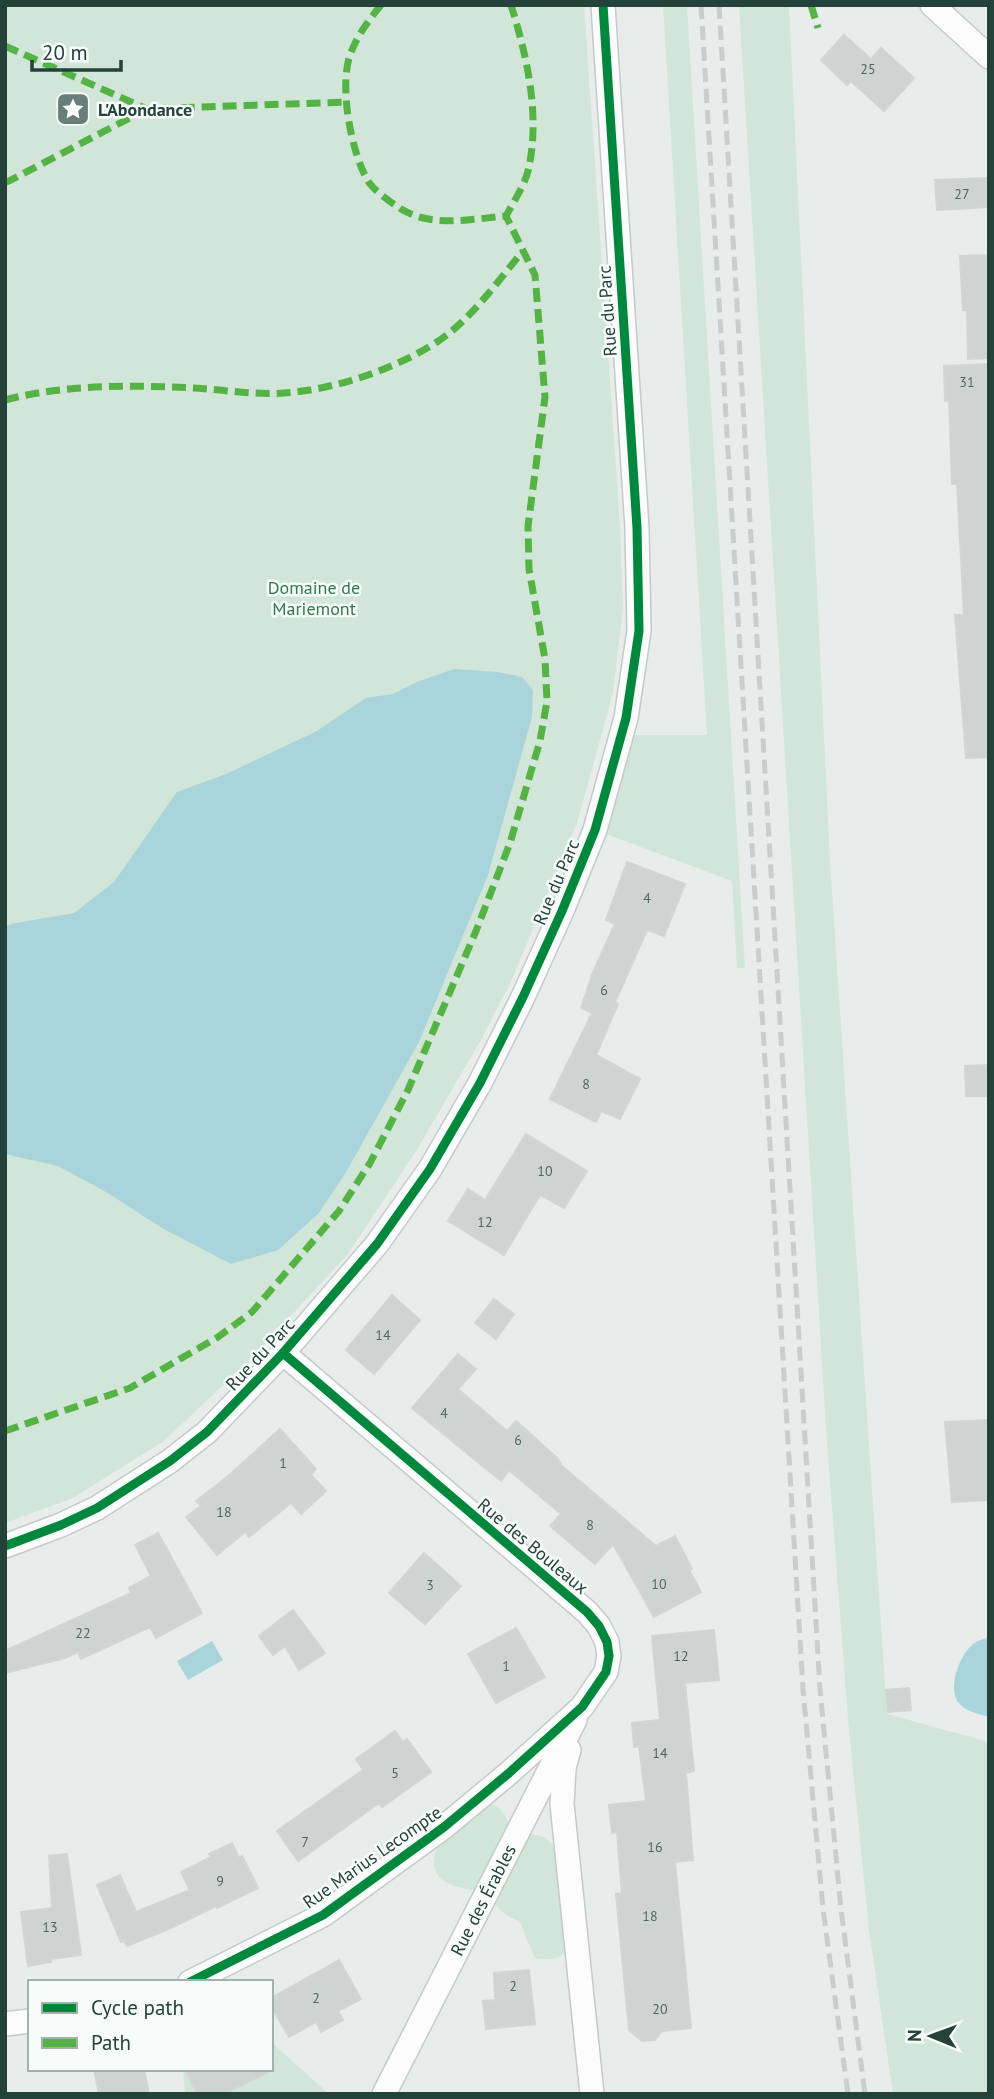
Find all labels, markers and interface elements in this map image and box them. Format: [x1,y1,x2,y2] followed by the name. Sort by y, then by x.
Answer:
[32,28,121,72] scale bar
[42,39,88,66] text: 20 m
[860,60,876,78] house number: 25
[54,90,92,128] place icon: L'Abondance
[98,98,192,121] place label: L'Abondance
[954,185,970,203] house number: 27
[592,265,622,357] street label: Rue du Parc
[959,373,975,391] house number: 31
[268,576,360,620] park label: Domaine de Mariemont
[528,836,584,928] street label: Rue du Parc
[643,889,651,907] house number: 4
[600,981,608,999] house number: 6
[582,1075,590,1093] house number: 8
[537,1162,553,1180] house number: 10
[477,1213,493,1231] house number: 12
[221,1313,299,1395] street label: Rue du Parc
[375,1326,391,1344] house number: 14
[440,1404,448,1422] house number: 4
[514,1431,522,1449] house number: 6
[279,1454,287,1472] house number: 1
[473,1493,593,1599] street label: Rue des Bouleaux
[216,1503,232,1521] house number: 18
[586,1516,594,1534] house number: 8
[651,1575,667,1593] house number: 10
[426,1576,434,1594] house number: 3
[75,1624,91,1642] house number: 22
[673,1647,689,1665] house number: 12
[502,1657,510,1675] house number: 1
[652,1744,668,1762] house number: 14
[391,1764,399,1782] house number: 5
[298,1800,446,1914] street label: Rue Marius Lecompte
[301,1833,309,1851] house number: 7
[647,1838,663,1856] house number: 16
[445,1841,521,1959] street label: Rue des Érables
[216,1872,224,1890] house number: 9
[642,1907,658,1925] house number: 18
[42,1918,58,1936] house number: 13
[509,1977,517,1995] house number: 2
[28,1980,273,2071] legend
[312,1989,320,2007] house number: 2
[91,1994,184,2021] text: Cycle path
[652,2000,668,2018] house number: 20
[896,2001,966,2071] north arrow
[91,2029,131,2056] text: Path
[902,2029,926,2042] text: N

